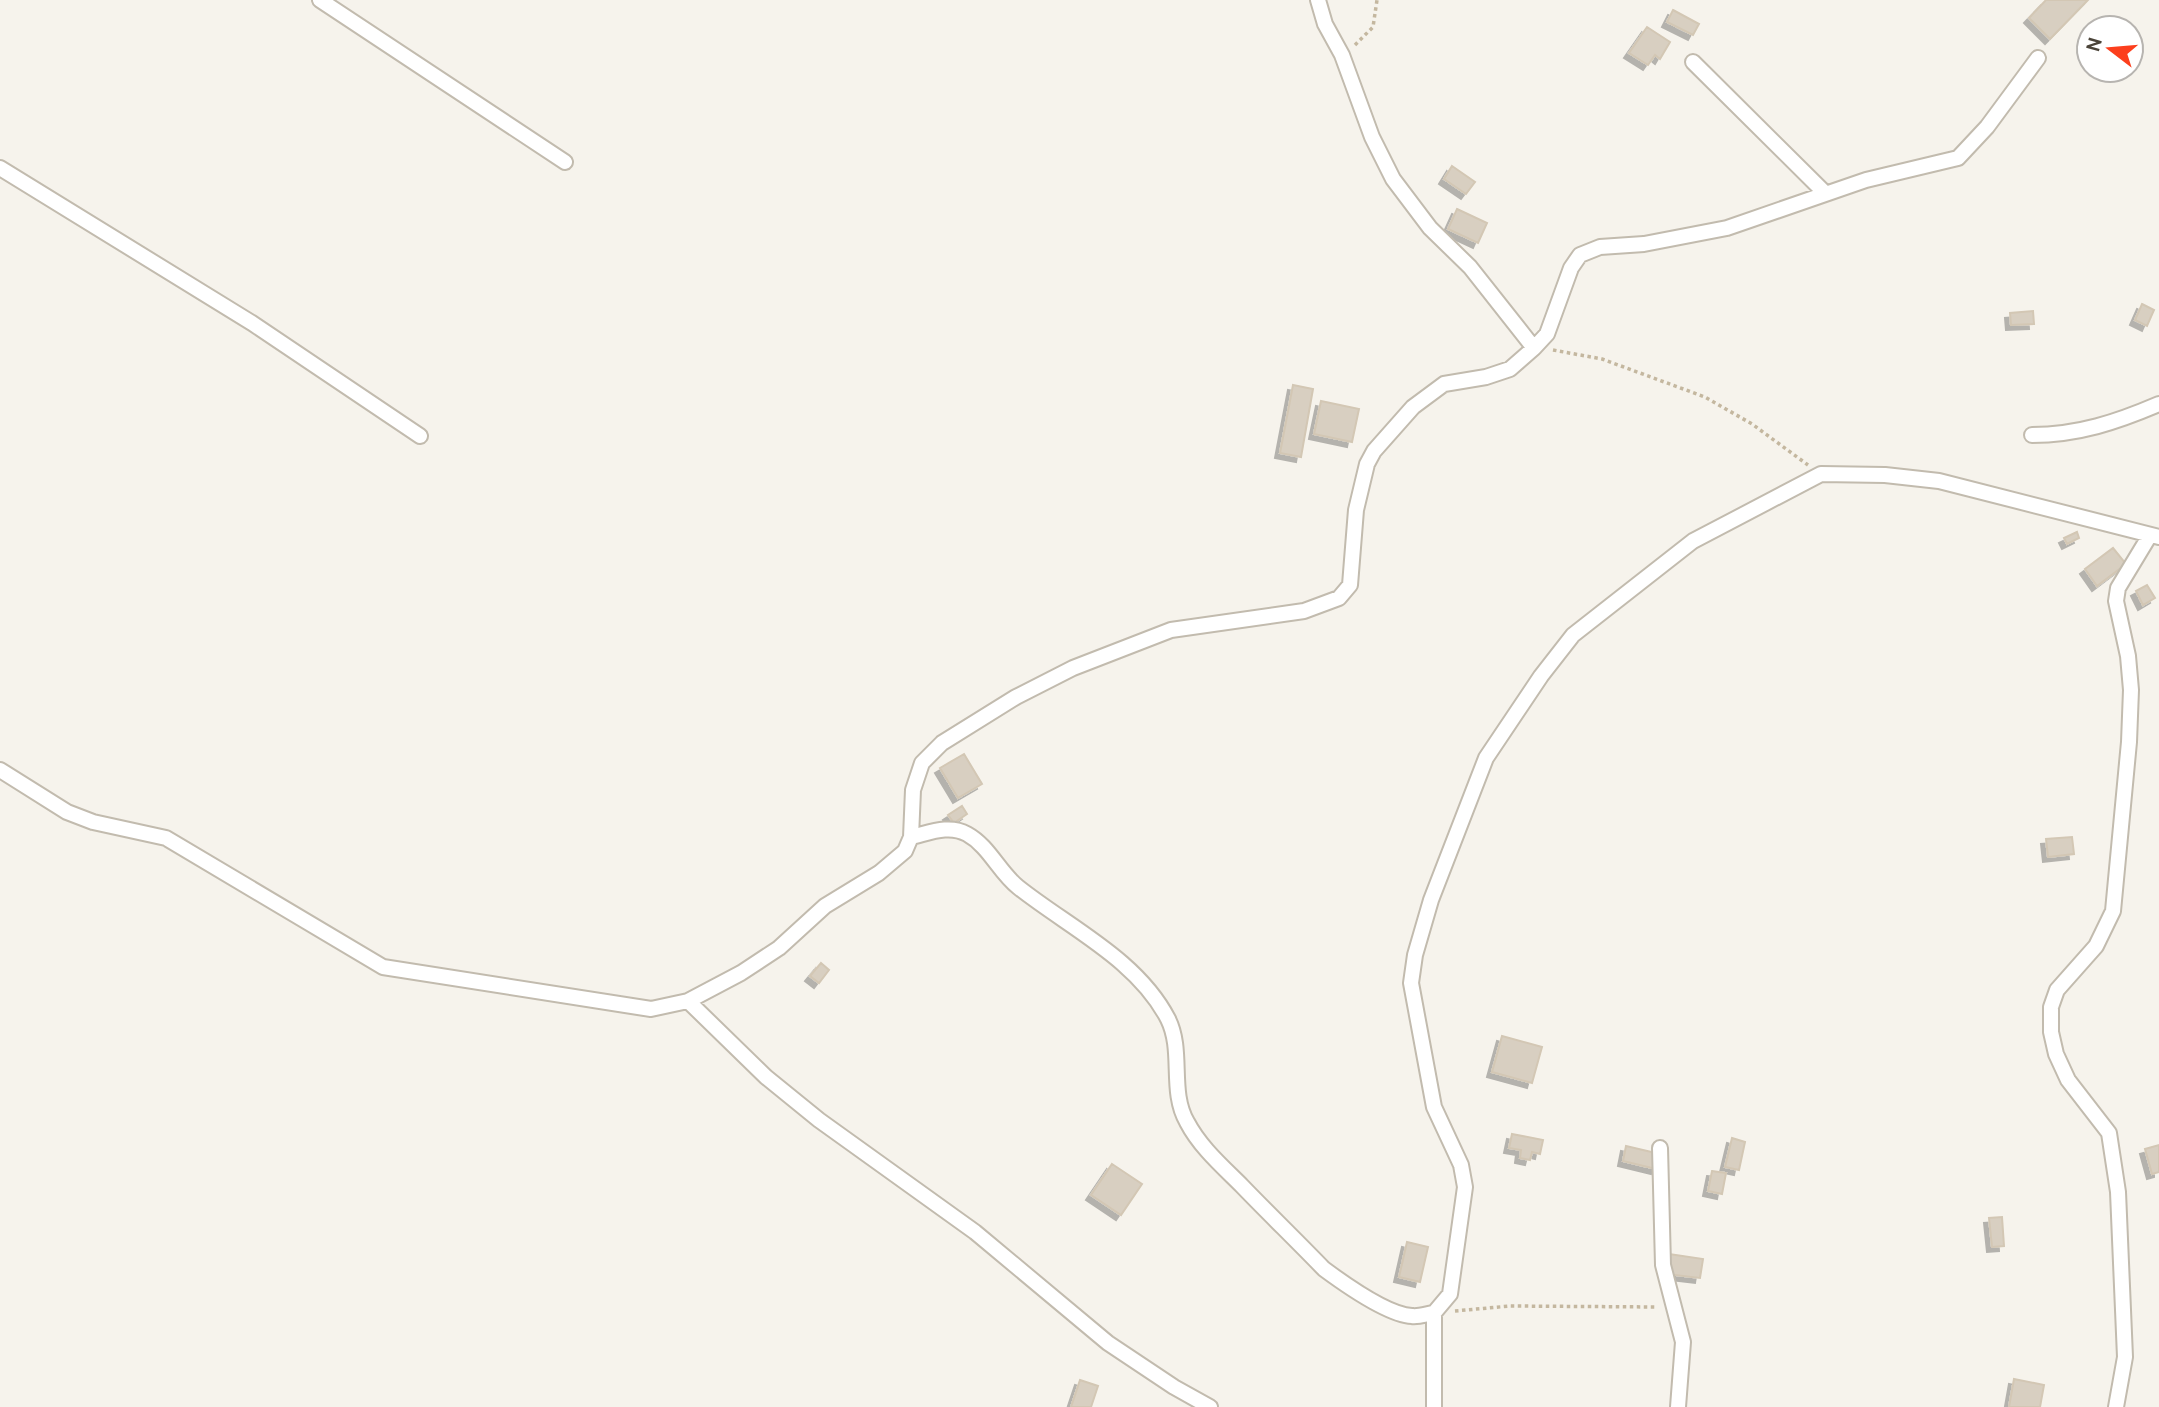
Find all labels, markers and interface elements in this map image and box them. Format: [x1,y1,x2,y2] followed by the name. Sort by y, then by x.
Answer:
[2075,14,2145,84] north arrow
[2081,35,2107,54] text: N

